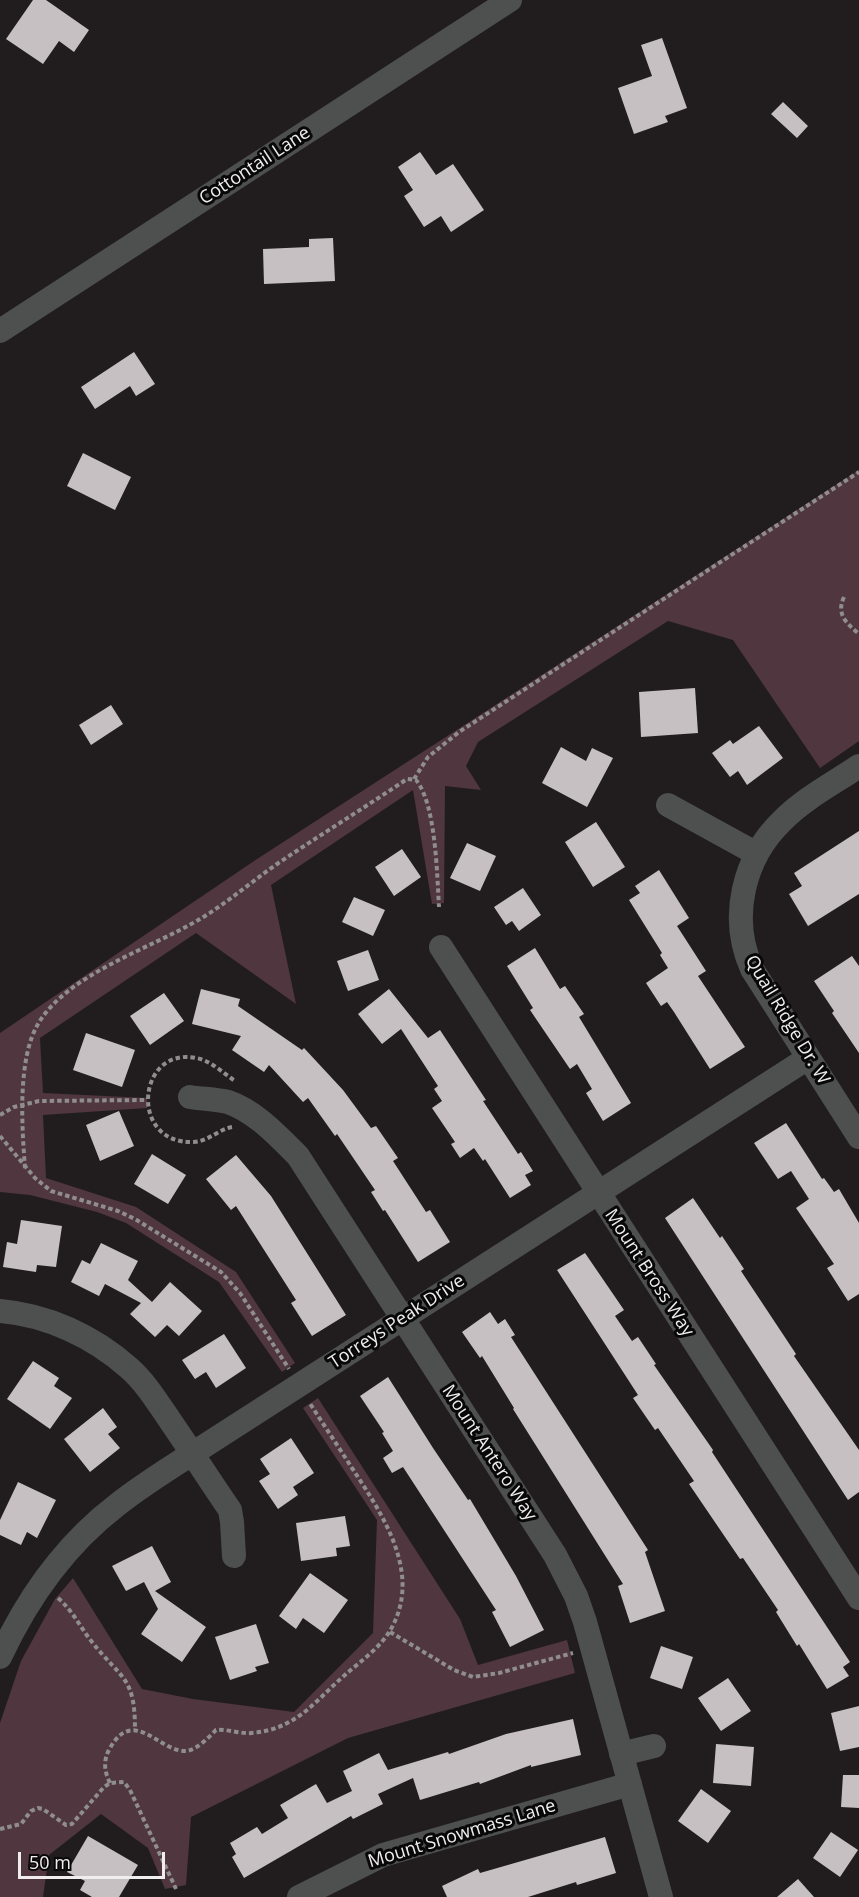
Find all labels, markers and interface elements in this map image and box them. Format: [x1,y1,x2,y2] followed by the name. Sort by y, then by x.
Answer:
[196,122,314,210] street label: Cottontail Lane
[740,952,834,1088] street label: Quail Ridge Dr. W
[600,1205,698,1341] street label: Mount Bross Way
[325,1270,469,1374] street label: Torreys Peak Drive
[437,1381,541,1525] street label: Mount Antero Way
[366,1795,558,1873] street label: Mount Snowmass Lane
[21,1840,168,1878] scale bar
[29,1850,71,1874] text: 50 m

